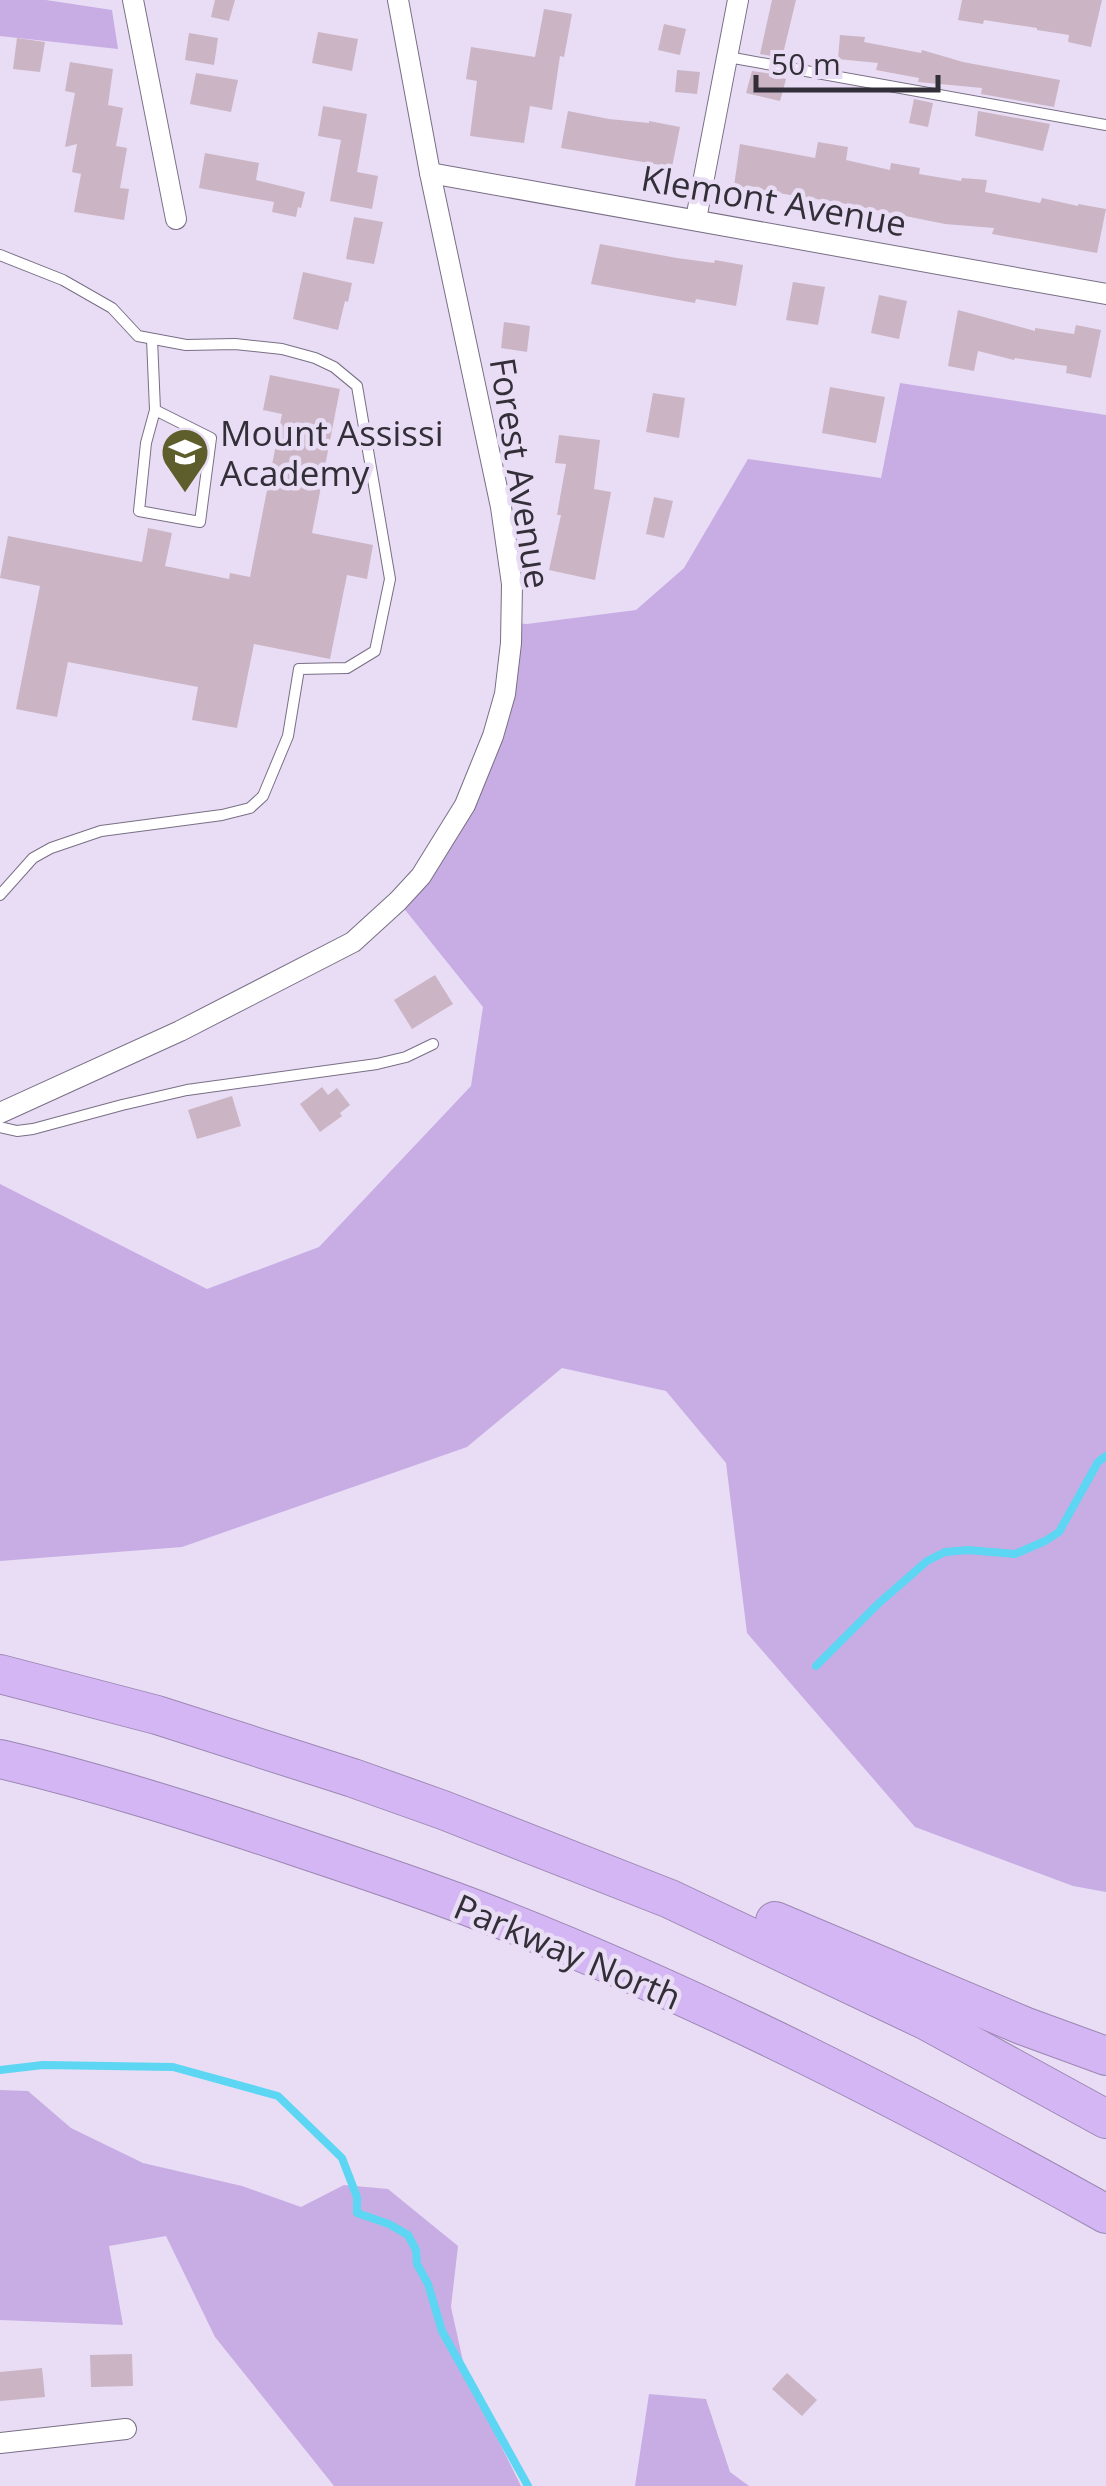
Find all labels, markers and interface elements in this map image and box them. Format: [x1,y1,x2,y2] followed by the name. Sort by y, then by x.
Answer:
[756,30,938,92] scale bar
[771,43,841,84] text: 50 m
[638,154,910,246] street label: Klemont Avenue
[480,354,562,592] street label: Forest Avenue
[220,409,444,496] place label: Mount Assissi Academy
[159,426,211,494] school or university icon: Mount Assissi Academy
[447,1882,689,2020] street label: Parkway North

